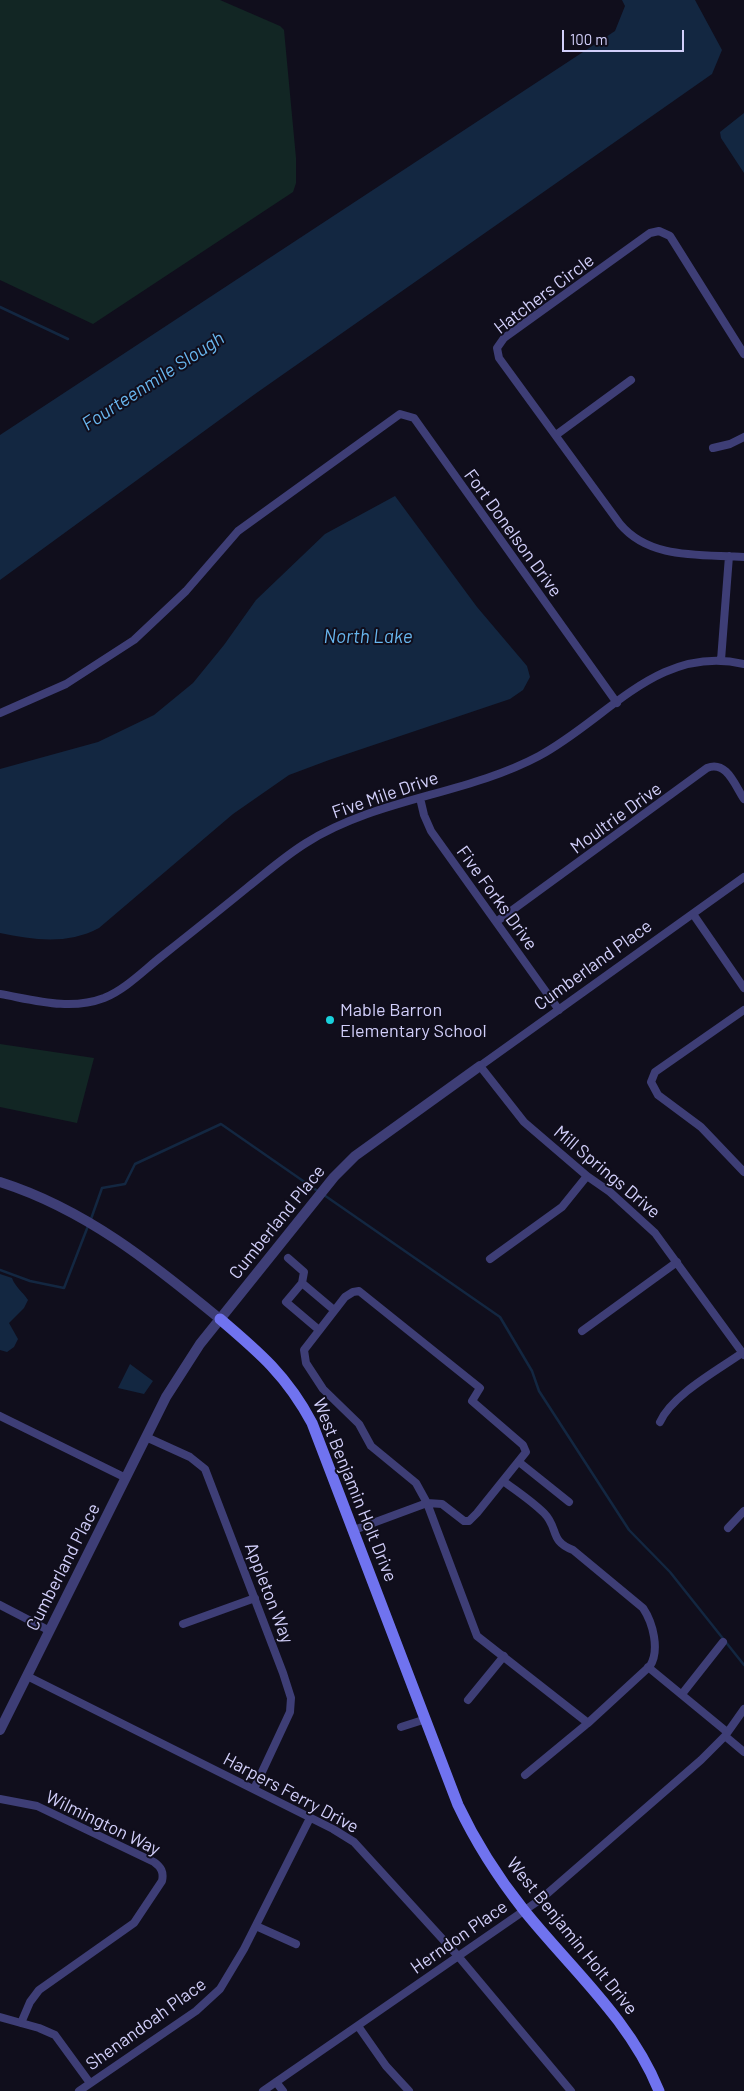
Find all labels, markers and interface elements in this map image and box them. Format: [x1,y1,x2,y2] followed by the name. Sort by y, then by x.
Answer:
[564,20,686,52] scale bar
[570,30,608,48] text: 100 m
[490,249,598,339] street label: Hatchers Circle
[78,326,228,436] water label: Fourteenmile Slough
[459,465,567,601] street label: Fort Donelson Drive
[323,626,413,648] water label: North Lake
[329,767,441,823] street label: Five Mile Drive
[566,778,666,858] street label: Moultrie Drive
[452,842,542,954] street label: Five Forks Drive
[530,915,656,1015] street label: Cumberland Place
[340,999,487,1042] place label: Mable Barron Elementary School
[324,1014,336,1026] marker: Mable Barron Elementary School
[549,1121,665,1223] street label: Mill Springs Drive
[224,1161,330,1283] street label: Cumberland Place
[308,1395,402,1585] street label: West Benjamin Holt Drive
[21,1499,105,1635] street label: Cumberland Place
[240,1540,298,1646] street label: Appleton Way
[220,1748,362,1838] street label: Harpers Ferry Drive
[42,1786,164,1860] street label: Wilmington Way
[502,1853,642,2019] street label: West Benjamin Holt Drive
[406,1896,512,1978] street label: Herndon Place
[82,1973,210,2075] street label: Shenandoah Place

